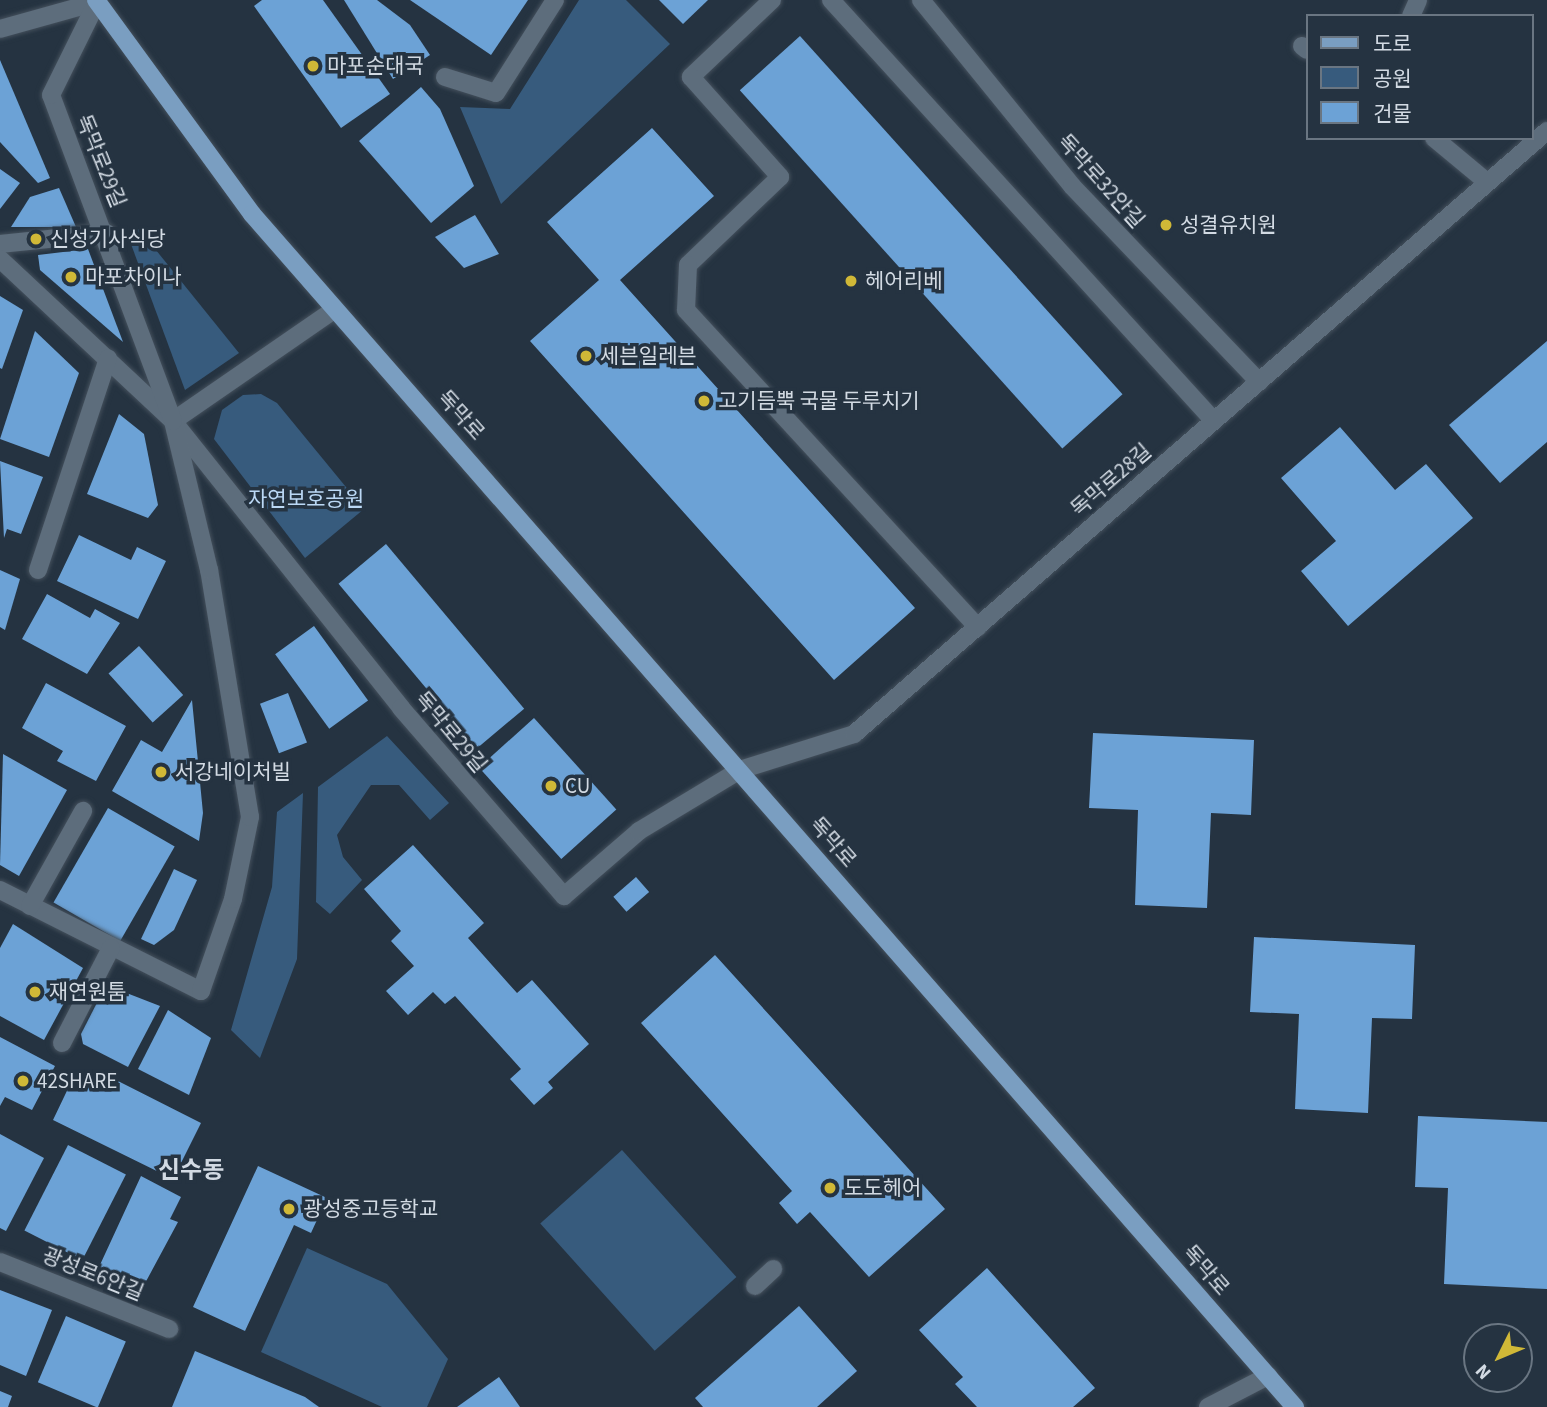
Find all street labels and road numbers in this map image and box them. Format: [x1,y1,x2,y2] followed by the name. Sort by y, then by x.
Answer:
[71,111,131,211] street label: 독막로29길
[1052,129,1150,233] street label: 독막로32안길
[432,385,490,445] street label: 독막로
[1066,438,1156,522] street label: 독막로28길
[410,686,492,778] street label: 독막로29길
[804,812,862,872] street label: 독막로
[1177,1240,1235,1300] street label: 독막로
[39,1242,147,1306] street label: 광성로6안길

